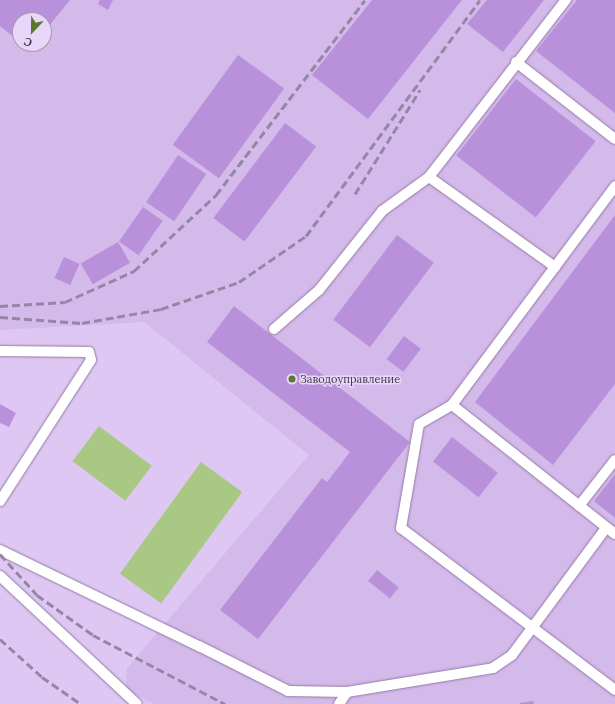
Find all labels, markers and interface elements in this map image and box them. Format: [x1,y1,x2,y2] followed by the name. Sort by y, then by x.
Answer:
[12,12,52,52] north arrow
[22,34,34,50] text: С
[300,372,400,386] place label: Заводоуправление
[287,374,297,384] marker: Заводоуправление

